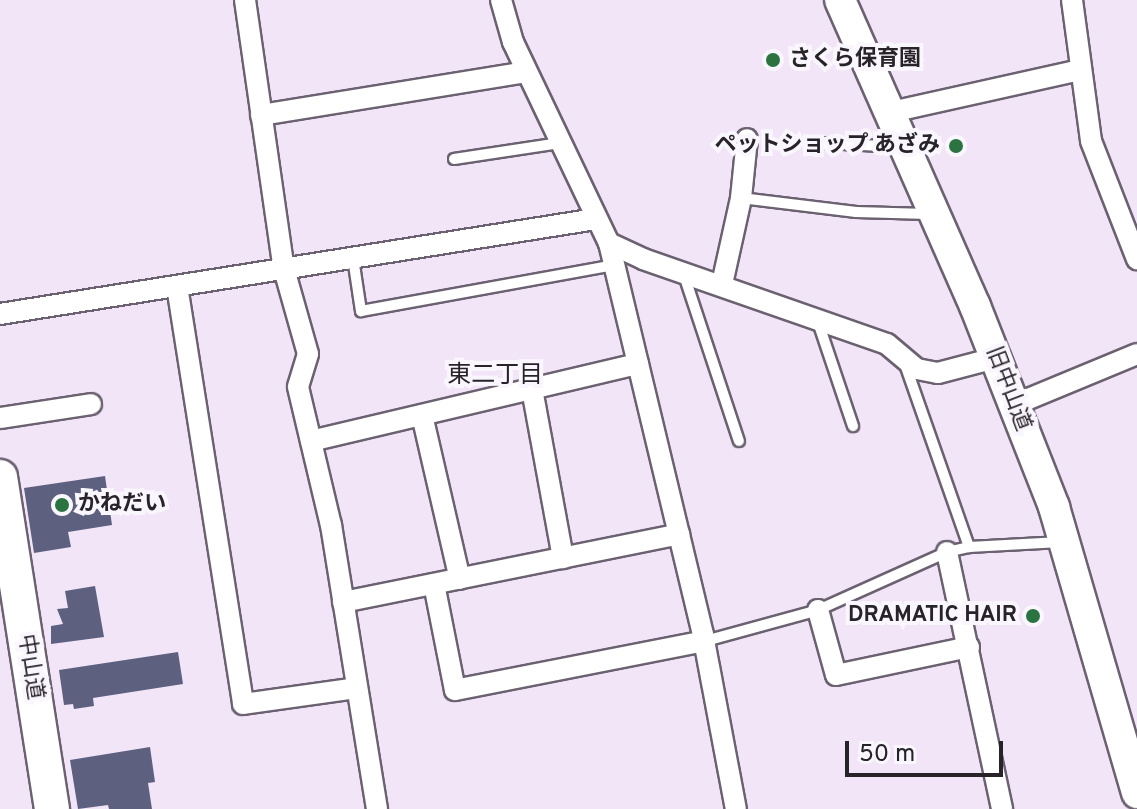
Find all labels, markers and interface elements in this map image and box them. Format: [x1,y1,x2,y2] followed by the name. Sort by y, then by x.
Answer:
[789,47,921,73] place label: さくら保育園
[764,51,782,69] marker: さくら保育園
[715,133,940,159] place label: ペットショップ あざみ
[947,137,965,155] marker: ペットショップ あざみ
[980,343,1036,435] street label: 旧中山道
[447,363,543,391] district label: 東二丁目
[78,492,166,518] place label: かねだい
[53,496,71,514] marker: かねだい
[848,603,1017,629] place label: DRAMATIC HAIR
[1024,607,1042,625] marker: DRAMATIC HAIR
[12,632,48,702] street label: 中山道
[849,725,1007,775] scale bar
[859,740,915,770] text: 50 m

